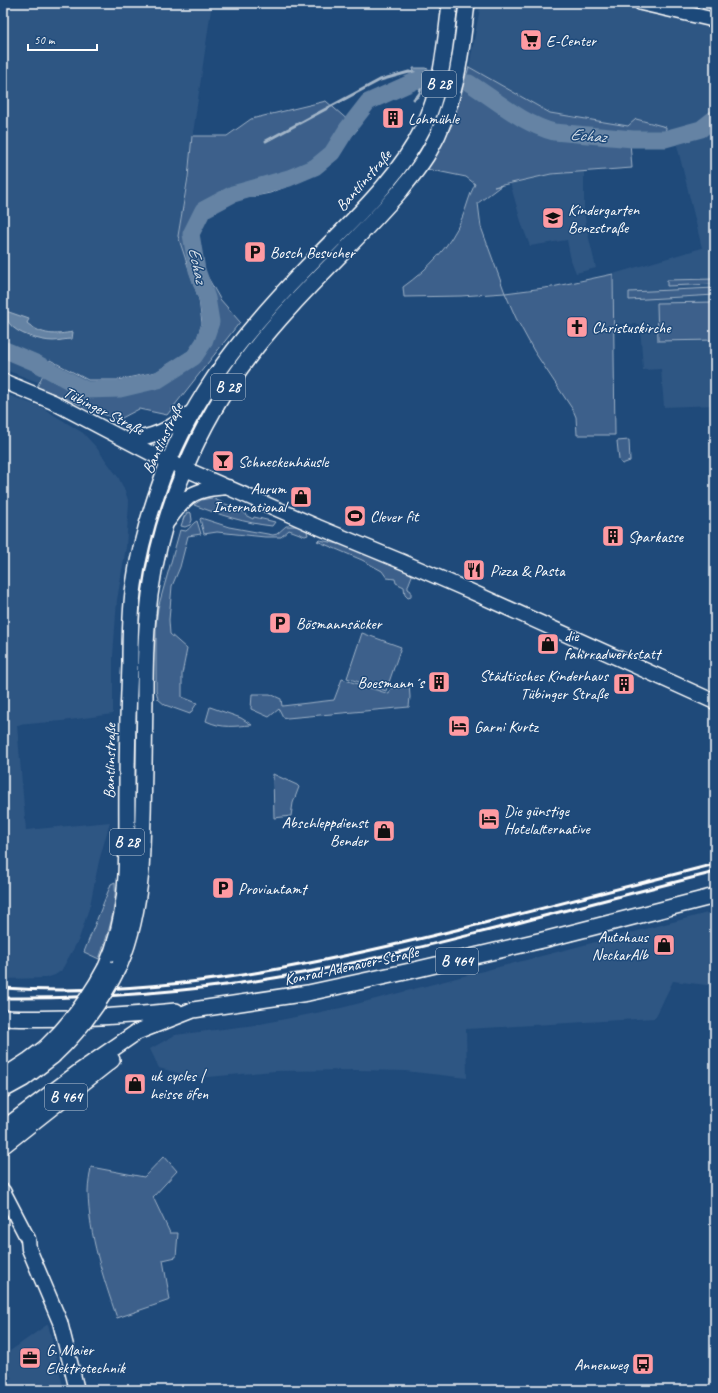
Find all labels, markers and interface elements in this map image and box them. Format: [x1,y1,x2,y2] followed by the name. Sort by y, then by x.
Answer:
[28,26,97,52] scale bar
[518,27,544,53] supermarket icon: E-Center
[546,31,597,51] place label: E-Center
[34,32,56,48] text: 50 m
[422,71,456,97] road number: B 28
[380,105,406,131] building icon: Lohmühle
[408,109,461,129] place label: Lohmühle
[569,123,609,148] water label: Echaz
[331,144,397,216] street label: Bantlinstraße
[568,200,640,238] place label: Kindergarten Benzstraße
[540,205,566,231] school or university icon: Kindergarten Benzstraße
[242,239,268,265] parking icon: Bosch Besucher
[270,243,357,263] place label: Bosch Besucher
[184,246,212,287] water label: Echaz
[564,314,590,340] church icon: Christuskirche
[592,318,672,338] place label: Christuskirche
[211,374,245,400] road number: B 28
[60,382,149,441] street label: Tübinger Straße
[138,398,189,477] street label: Bantlinstraße
[210,448,236,474] bar icon: Schneckenhäusle
[238,452,330,472] place label: Schneckenhäusle
[212,479,289,517] place label: Aurum International
[288,484,314,510] shop icon: Aurum International
[342,503,368,529] sports icon: Clever fit
[370,507,420,527] place label: Clever fit
[600,523,626,549] building icon: Sparkasse
[628,527,685,547] place label: Sparkasse
[461,557,487,583] restaurant icon: Pizza & Pasta
[490,561,566,581] place label: Pizza & Pasta
[267,610,293,636] parking icon: Bösmannsäcker
[296,614,383,634] place label: Bösmannsäcker
[564,626,663,664] place label: die fahrradwerkstatt
[535,631,561,657] shop icon: die fahrradwerkstatt
[479,666,610,704] place label: Städtisches Kinderhaus Tübinger Straße
[426,669,452,695] building icon: Boesmann´s
[611,671,637,697] building icon: Städtisches Kinderhaus Tübinger Straße
[358,673,426,693] place label: Boesmann´s
[446,713,472,739] hotel icon: Garni Kurtz
[474,717,540,737] place label: Garni Kurtz
[99,721,121,799] street label: Bantlinstraße
[504,801,592,839] place label: Die günstige Hotelalternative
[476,806,502,832] hotel icon: Die günstige Hotelalternative
[282,813,370,851] place label: Abschleppdienst Bender
[371,818,397,844] shop icon: Abschleppdienst Bender
[110,829,144,855] road number: B 28
[210,875,236,901] parking icon: Proviantamt
[238,879,309,899] place label: Proviantamt
[592,927,650,965] place label: Autohaus NeckarAlb
[651,932,677,958] shop icon: Autohaus NeckarAlb
[282,942,422,990] street label: Konrad-Adenauer-Straße
[436,948,478,974] road number: B 464
[150,1066,209,1104] place label: uk cycles | heisse öfen
[122,1071,148,1097] shop icon: uk cycles | heisse öfen
[45,1084,87,1110] road number: B 464
[46,1340,126,1378] place label: G. Maier Elektrotechnik
[17,1345,43,1371] office icon: G. Maier Elektrotechnik
[630,1351,656,1377] bus stop icon: Annenweg
[574,1355,629,1375] place label: Annenweg

